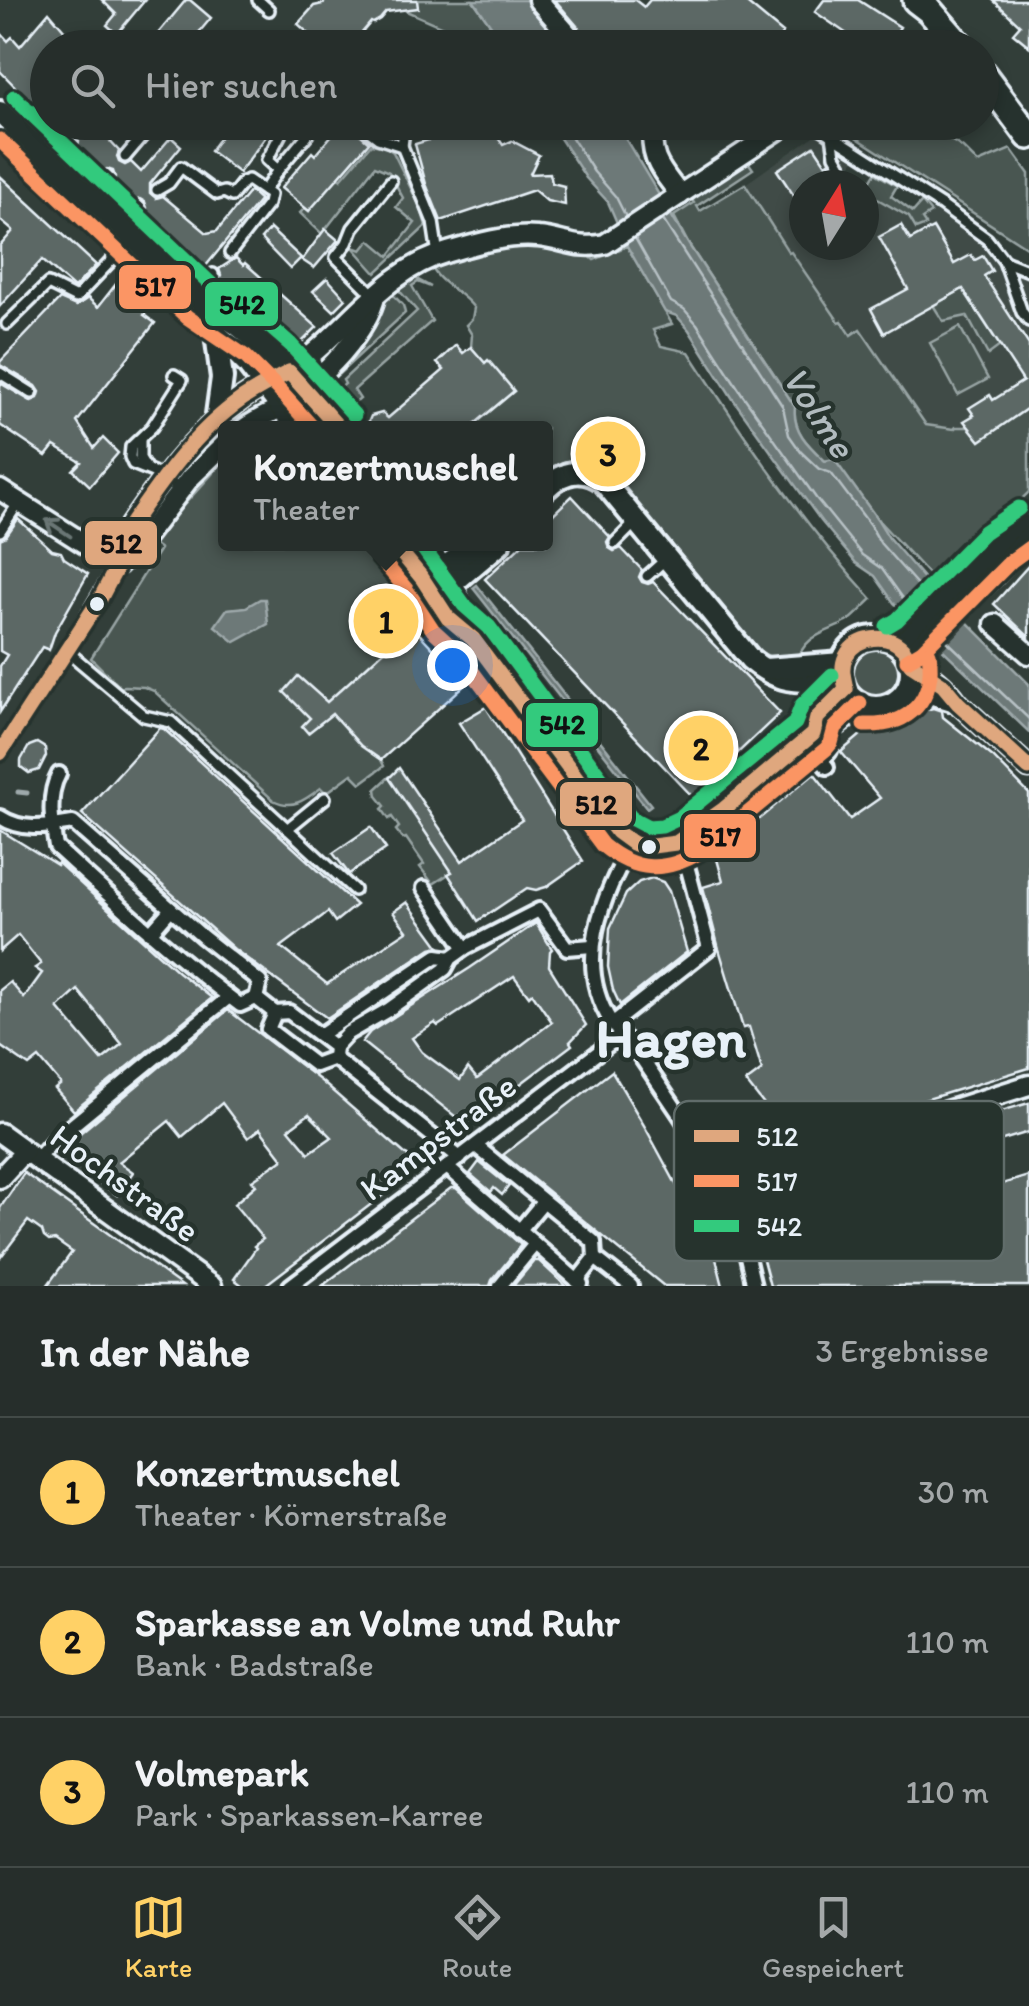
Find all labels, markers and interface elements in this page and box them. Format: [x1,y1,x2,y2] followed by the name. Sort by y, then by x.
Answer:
[30,30,999,140] search box
[65,58,120,113] icon: search
[145,62,337,108] text: Hier suchen
[789,170,879,260] north arrow
[117,263,193,311] line badge: 517
[134,269,176,303] text: 517
[203,280,280,328] line badge: 542
[219,287,265,321] text: 542
[773,358,866,468] water label: Volme
[576,416,640,492] pin: 3
[218,421,553,551] popup
[253,444,518,490] text: Konzertmuschel
[253,490,359,528] text: Theater
[45,518,73,539] one-way arrow
[83,519,159,567] line badge: 512
[100,526,142,560] text: 512
[354,584,418,658] pin: 1
[87,594,107,614] unlabelled marker
[427,640,478,691] your location
[524,701,600,749] line badge: 542
[539,707,585,741] text: 542
[668,710,734,786] pin: 2
[558,780,634,828] line badge: 512
[575,787,617,821] text: 512
[682,812,758,860] line badge: 517
[699,819,741,853] text: 517
[639,837,659,857] unlabelled marker
[596,1005,747,1071] district label: Hagen
[352,1065,524,1209] street label: Kampstraße
[674,1101,1004,1261] legend
[42,1115,208,1251] street label: Hochstraße
[756,1119,799,1153] text: 512
[756,1164,798,1198] text: 517
[756,1209,803,1243] text: 542
[40,1326,250,1377] text: In der Nähe
[816,1332,989,1370] text: 3 Ergebnisse
[135,1450,400,1496] text: Konzertmuschel
[65,1473,80,1511] text: 1
[918,1473,989,1511] text: 30 m
[135,1496,447,1534] text: Theater · Körnerstraße
[135,1600,620,1646] text: Sparkasse an Volme und Ruhr
[64,1623,81,1661] text: 2
[905,1623,989,1661] text: 110 m
[135,1646,374,1684] text: Bank · Badstraße
[135,1750,309,1796] text: Volmepark
[64,1773,81,1811] text: 3
[905,1773,989,1811] text: 110 m
[135,1796,483,1834] text: Park · Sparkassen-Karree
[125,1890,192,1984] tab: Karte
[442,1890,512,1984] tab: Route
[762,1890,904,1984] tab: Gespeichert

